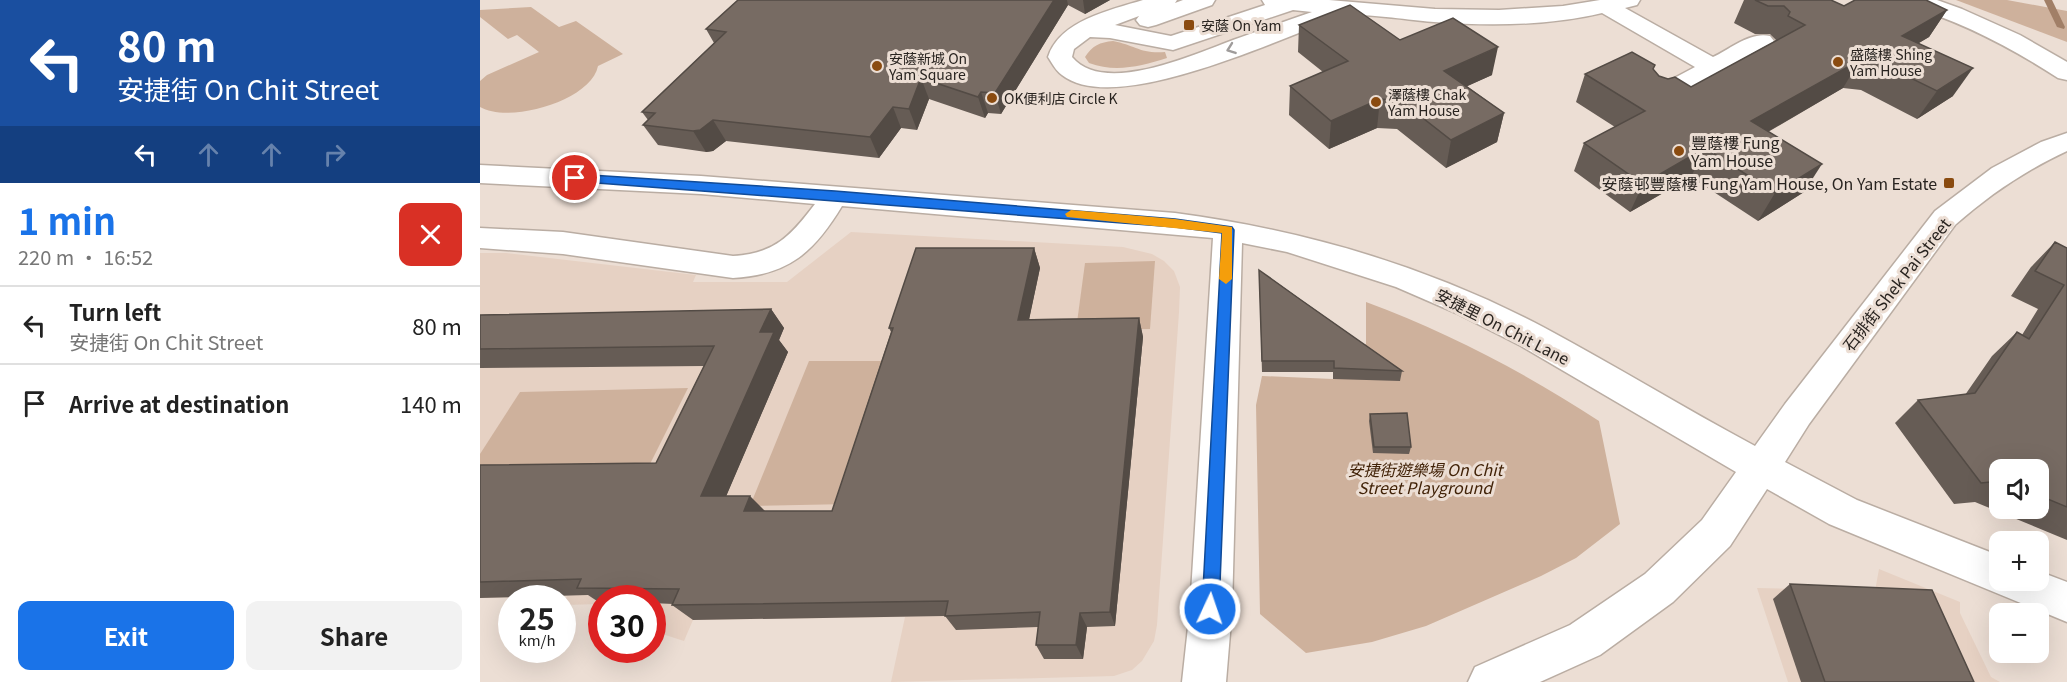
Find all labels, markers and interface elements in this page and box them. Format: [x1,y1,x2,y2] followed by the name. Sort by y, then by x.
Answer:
[117,13,217,74] text: 80 m
[1201,15,1281,35] place label: 安蔭 On Yam
[1182,18,1196,32] marker: 安蔭 On Yam
[18,24,96,102] icon: left
[1226,42,1236,55] one-way arrow
[1849,44,1932,80] place label: 盛蔭樓 Shing Yam House
[888,48,967,84] place label: 安蔭新城 On Yam Square
[1831,55,1845,69] marker: 盛蔭樓 Shing Yam House
[870,59,884,73] marker: 安蔭新城 On Yam Square
[117,69,379,108] text: 安捷街 On Chit Street
[1387,84,1466,120] place label: 澤蔭樓 Chak Yam House
[1004,88,1118,108] place label: OK便利店 Circle K
[985,91,999,105] marker: OK便利店 Circle K
[1369,95,1383,109] marker: 澤蔭樓 Chak Yam House
[1690,130,1780,172] place label: 豐蔭樓 Fung Yam House
[129,138,162,171] icon: left
[192,138,225,171] icon: ahead
[255,138,288,171] icon: ahead
[318,138,351,171] icon: right
[1672,144,1686,158] marker: 豐蔭樓 Fung Yam House
[549,152,600,203] pin
[558,161,591,194] icon: arrive
[1601,171,1937,195] place label: 安蔭邨豐蔭樓 Fung Yam House, On Yam Estate
[1942,176,1956,190] marker: 安蔭邨豐蔭樓 Fung Yam House, On Yam Estate
[18,193,116,245] text: 1 min
[399,203,462,266] button: close
[1836,212,1956,356] street label: 石排街 Shek Pai Street
[18,242,153,271] text: 220 m · 16:52
[1432,282,1574,370] street label: 安捷里 On Chit Lane
[69,295,161,327] text: Turn left
[18,309,51,342] icon: left
[412,309,462,341] text: 80 m
[69,327,263,356] text: 安捷街 On Chit Street
[18,387,51,420] icon: arrive
[69,387,289,419] text: Arrive at destination
[400,387,462,419] text: 140 m
[1347,457,1505,499] park label: 安捷街遊樂場 On Chit Street Playground
[1989,459,2049,663] map controls
[1989,459,2049,519] button: sound
[1989,531,2049,591] button: +
[1178,577,1242,641] position arrow
[588,585,666,663] speed limit sign: 30
[519,595,555,639] text: 25
[18,601,234,670] button: Exit
[246,601,462,670] button: Share
[1989,603,2049,663] button: −
[518,629,556,650] text: km/h

